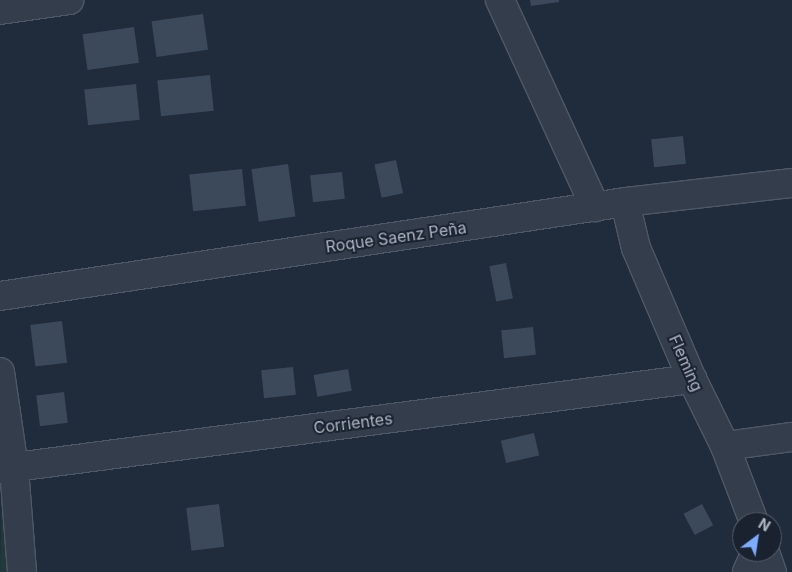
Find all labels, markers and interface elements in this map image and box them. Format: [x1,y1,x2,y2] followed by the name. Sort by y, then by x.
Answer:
[324,218,468,256] street label: Roque Saenz Peña
[665,332,707,394] street label: Fleming
[312,409,394,437] street label: Corrientes
[732,512,782,562] north arrow
[756,515,773,535] text: N

